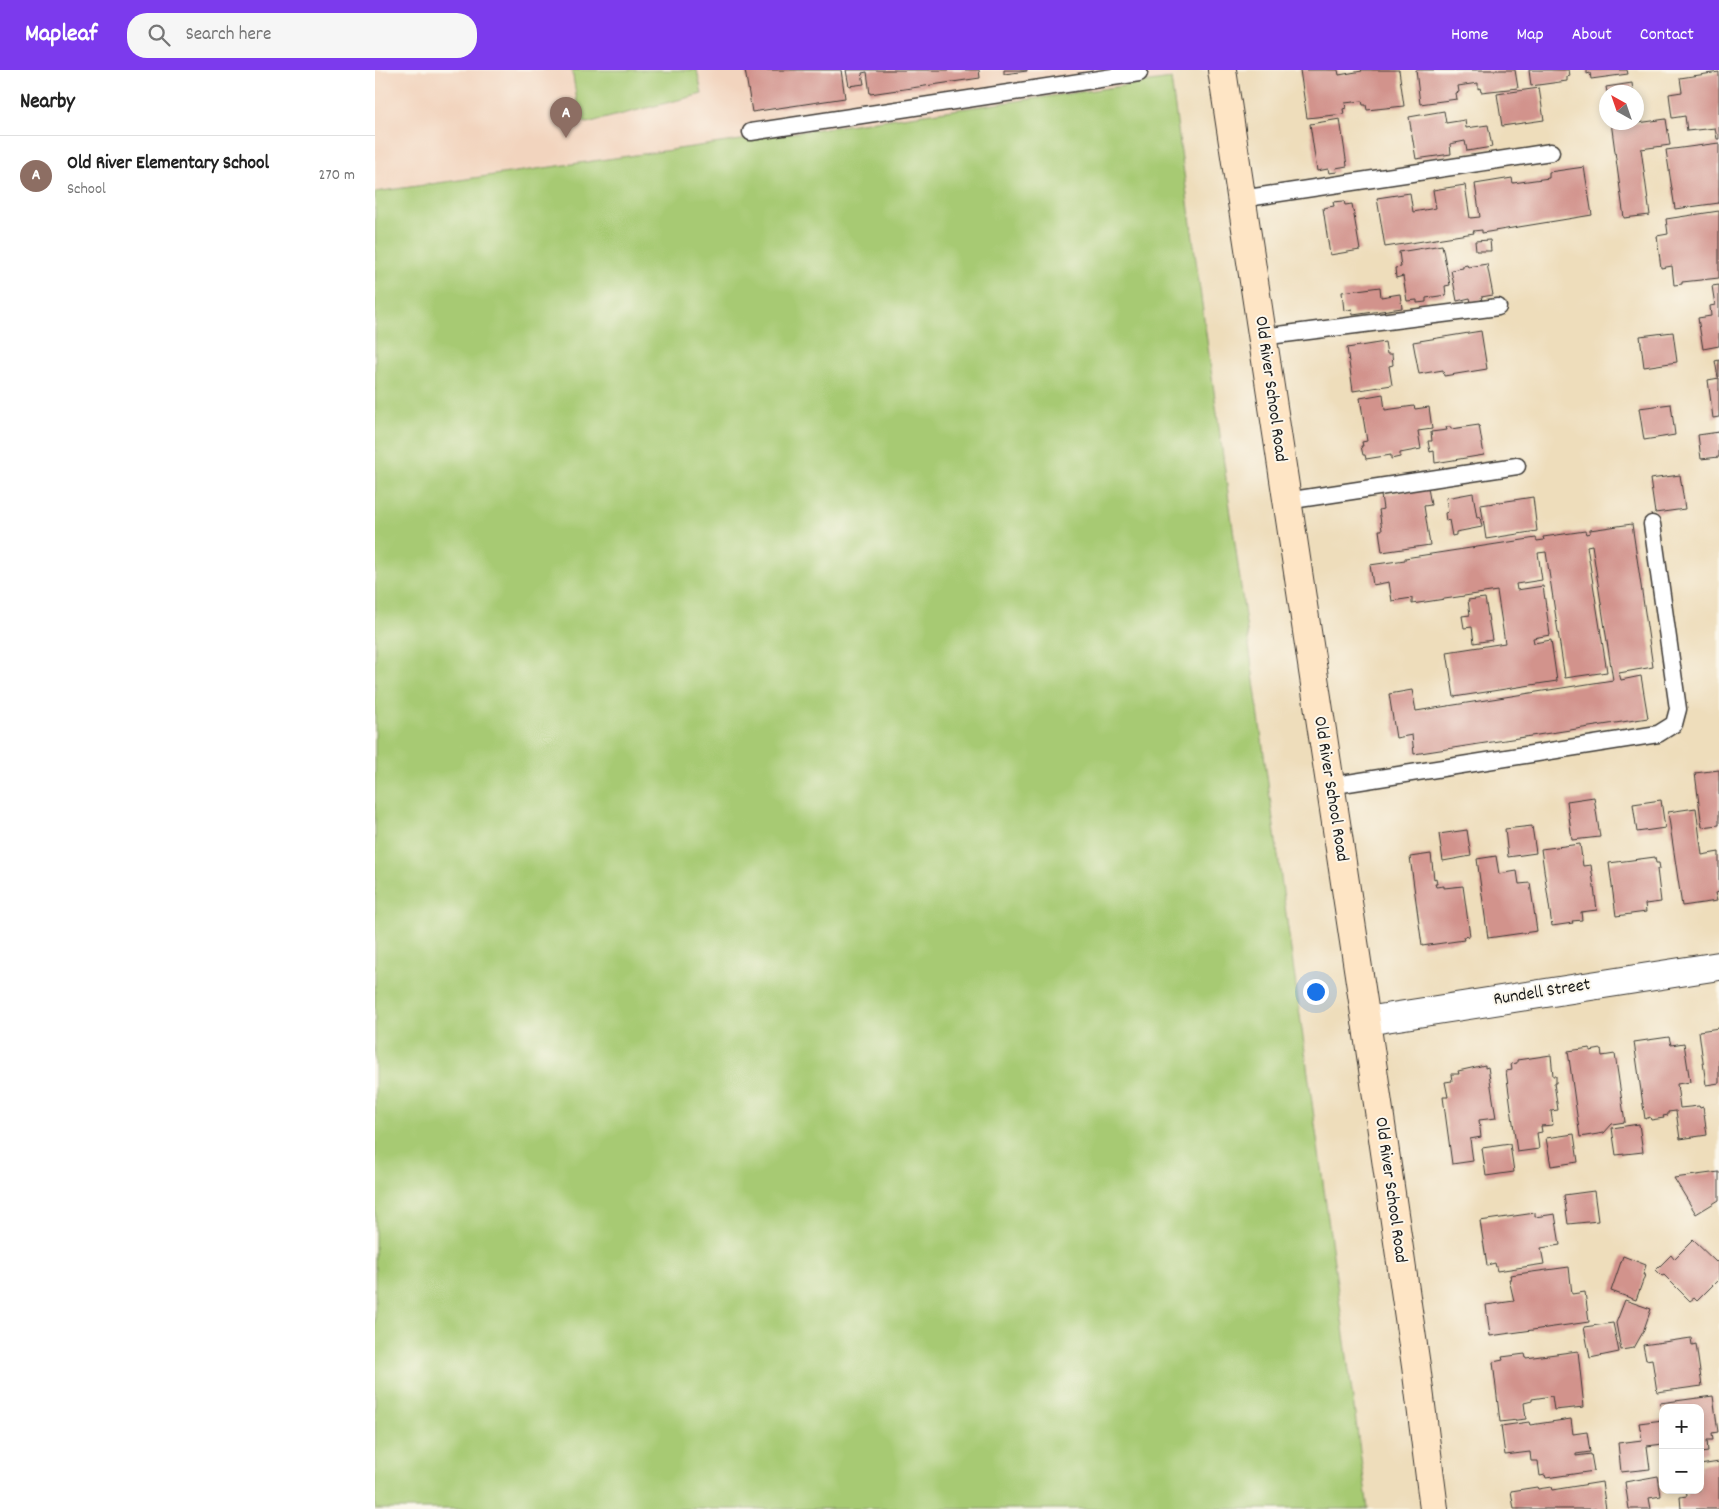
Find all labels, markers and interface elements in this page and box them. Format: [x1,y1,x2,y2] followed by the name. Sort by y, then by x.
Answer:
[127,13,477,58] search box
[25,18,97,52] text: Mapleaf
[145,21,173,49] icon: search
[185,22,271,49] text: Search here
[1451,23,1488,48] text: Home
[1516,23,1544,48] text: Map
[1572,23,1612,48] text: About
[1640,23,1694,48] text: Contact
[1599,85,1644,130] north arrow
[20,88,75,118] text: Nearby
[550,97,582,138] pin: A
[67,151,269,178] text: Old River Elementary School
[32,164,40,187] text: A
[319,164,355,187] text: 270 m
[67,178,106,201] text: School
[1247,314,1293,464] street label: Old River School Road
[1306,714,1354,864] street label: Old River School Road
[1492,973,1593,1013] street label: Rundell Street
[1303,979,1329,1005] your location
[1367,1115,1413,1265] street label: Old River School Road
[1659,1404,1704,1494] map controls
[1659,1404,1704,1449] button: +
[1659,1449,1704,1494] button: −

